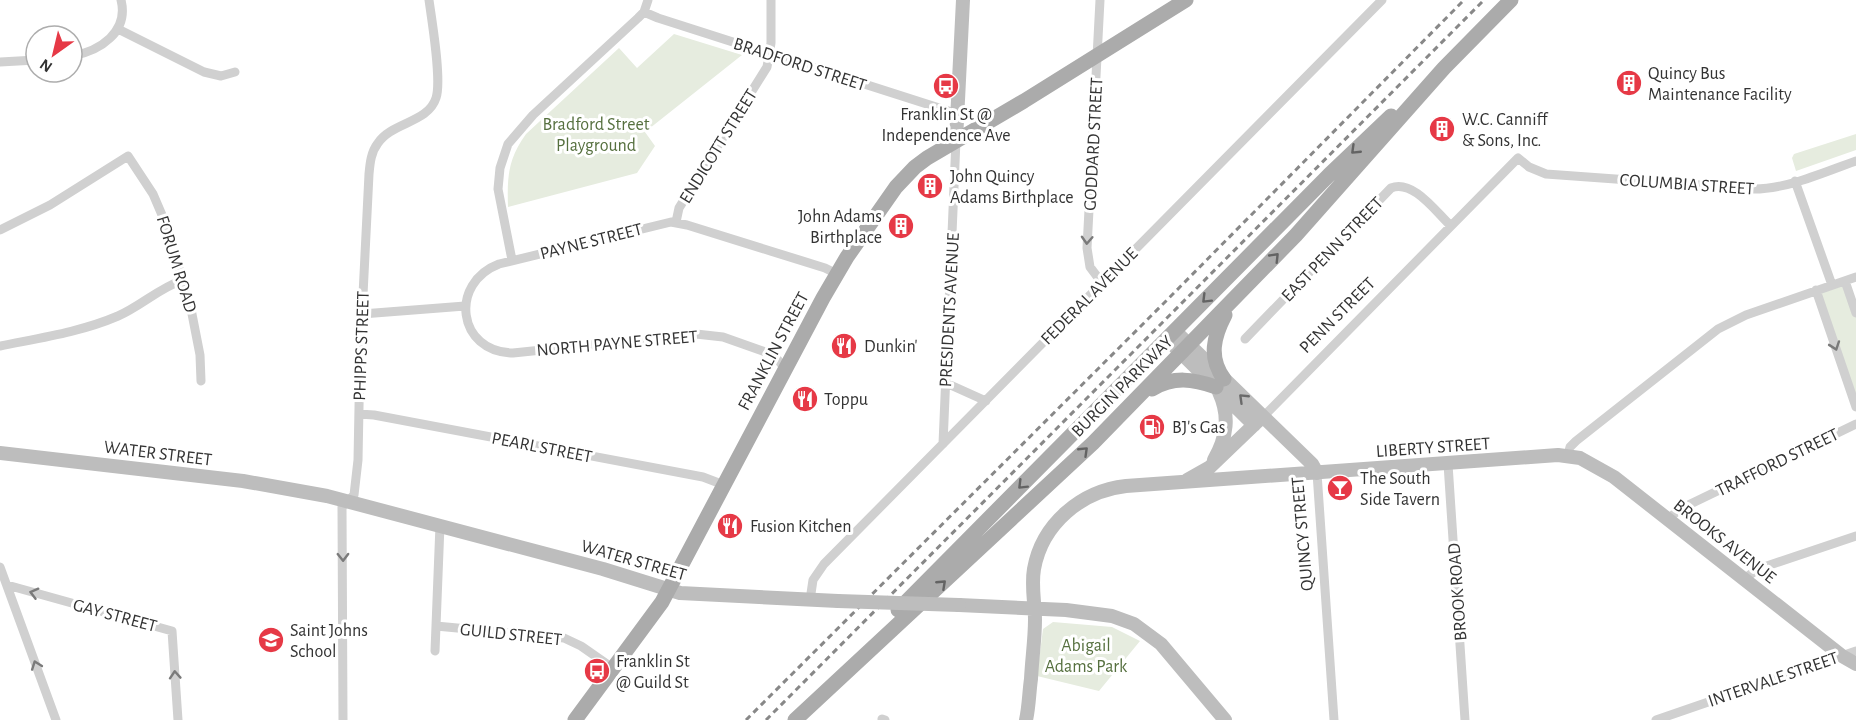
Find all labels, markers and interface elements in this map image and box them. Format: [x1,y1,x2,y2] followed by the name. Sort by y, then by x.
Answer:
[24,24,84,84] north arrow
[731,35,869,95] street label: BRADFORD STREET
[37,56,55,75] text: N
[1648,65,1792,104] place label: Quincy Bus Maintenance Facility
[1614,68,1644,98] building icon: Quincy Bus Maintenance Facility
[931,71,961,101] bus stop icon: Franklin St @ Independence Ave
[1082,77,1106,211] street label: GODDARD STREET
[677,86,761,207] street label: ENDICOTT STREET
[881,106,1011,145] place label: Franklin St @ Independence Ave
[1462,111,1549,150] place label: W.C. Canniff & Sons, Inc.
[1427,114,1457,144] building icon: W.C. Canniff & Sons, Inc.
[543,116,650,155] park label: Bradford Street Playground
[1351,143,1362,154] one-way arrow
[950,168,1074,207] place label: John Quincy Adams Birthplace
[915,171,945,201] building icon: John Quincy Adams Birthplace
[1619,171,1755,199] street label: COLUMBIA STREET
[1278,194,1387,306] street label: EAST PENN STREET
[798,208,882,247] place label: John Adams Birthplace
[886,211,916,241] building icon: John Adams Birthplace
[153,214,199,315] street label: FORUM ROAD
[538,221,644,263] street label: PAYNE STREET
[937,232,963,388] street label: PRESIDENTS AVENUE
[1081,236,1094,245] one-way arrow
[1038,245,1142,349] street label: FEDERAL AVENUE
[1268,253,1279,263] one-way arrow
[1296,274,1379,357] street label: PENN STREET
[735,289,813,414] street label: FRANKLIN STREET
[351,291,373,401] street label: PHIPPS STREET
[1203,292,1214,303] one-way arrow
[536,328,698,360] street label: NORTH PAYNE STREET
[829,331,859,361] restaurant icon: Dunkin'
[1069,332,1177,441] street label: BURGIN PARKWAY
[864,338,918,356] place label: Dunkin'
[1828,340,1841,351] one-way arrow
[790,384,820,414] restaurant icon: Toppu
[824,391,868,409] place label: Toppu
[1240,394,1251,405] one-way arrow
[1137,412,1167,442] fuel station icon: BJ's Gas
[1172,419,1225,437] place label: BJ's Gas
[1713,425,1842,500] street label: TRAFFORD STREET
[490,429,594,467] street label: PEARL STREET
[1375,435,1491,461] street label: LIBERTY STREET
[103,438,213,470] street label: WATER STREET
[1077,448,1088,459] one-way arrow
[1360,470,1440,509] place label: The South Side Tavern
[1325,473,1355,503] bar icon: The South Side Tavern
[1289,476,1317,592] street label: QUINCY STREET
[1018,477,1029,488] one-way arrow
[1670,496,1779,587] street label: BROOKS AVENUE
[715,511,745,541] restaurant icon: Fusion Kitchen
[750,518,852,536] place label: Fusion Kitchen
[579,537,689,585] street label: WATER STREET
[1446,542,1470,642] street label: BROOK ROAD
[337,552,349,561] one-way arrow
[935,580,945,591] one-way arrow
[30,588,40,600] one-way arrow
[71,596,159,636] street label: GAY STREET
[459,621,563,649] street label: GUILD STREET
[290,622,368,661] place label: Saint Johns School
[256,625,286,655] school or university icon: Saint Johns School
[1045,637,1128,676] park label: Abigail Adams Park
[1706,649,1841,711] street label: INTERVALE STREET
[616,653,690,692] place label: Franklin St @ Guild St
[582,656,612,686] bus stop icon: Franklin St @ Guild St
[30,660,43,671] one-way arrow
[169,671,182,680] one-way arrow

